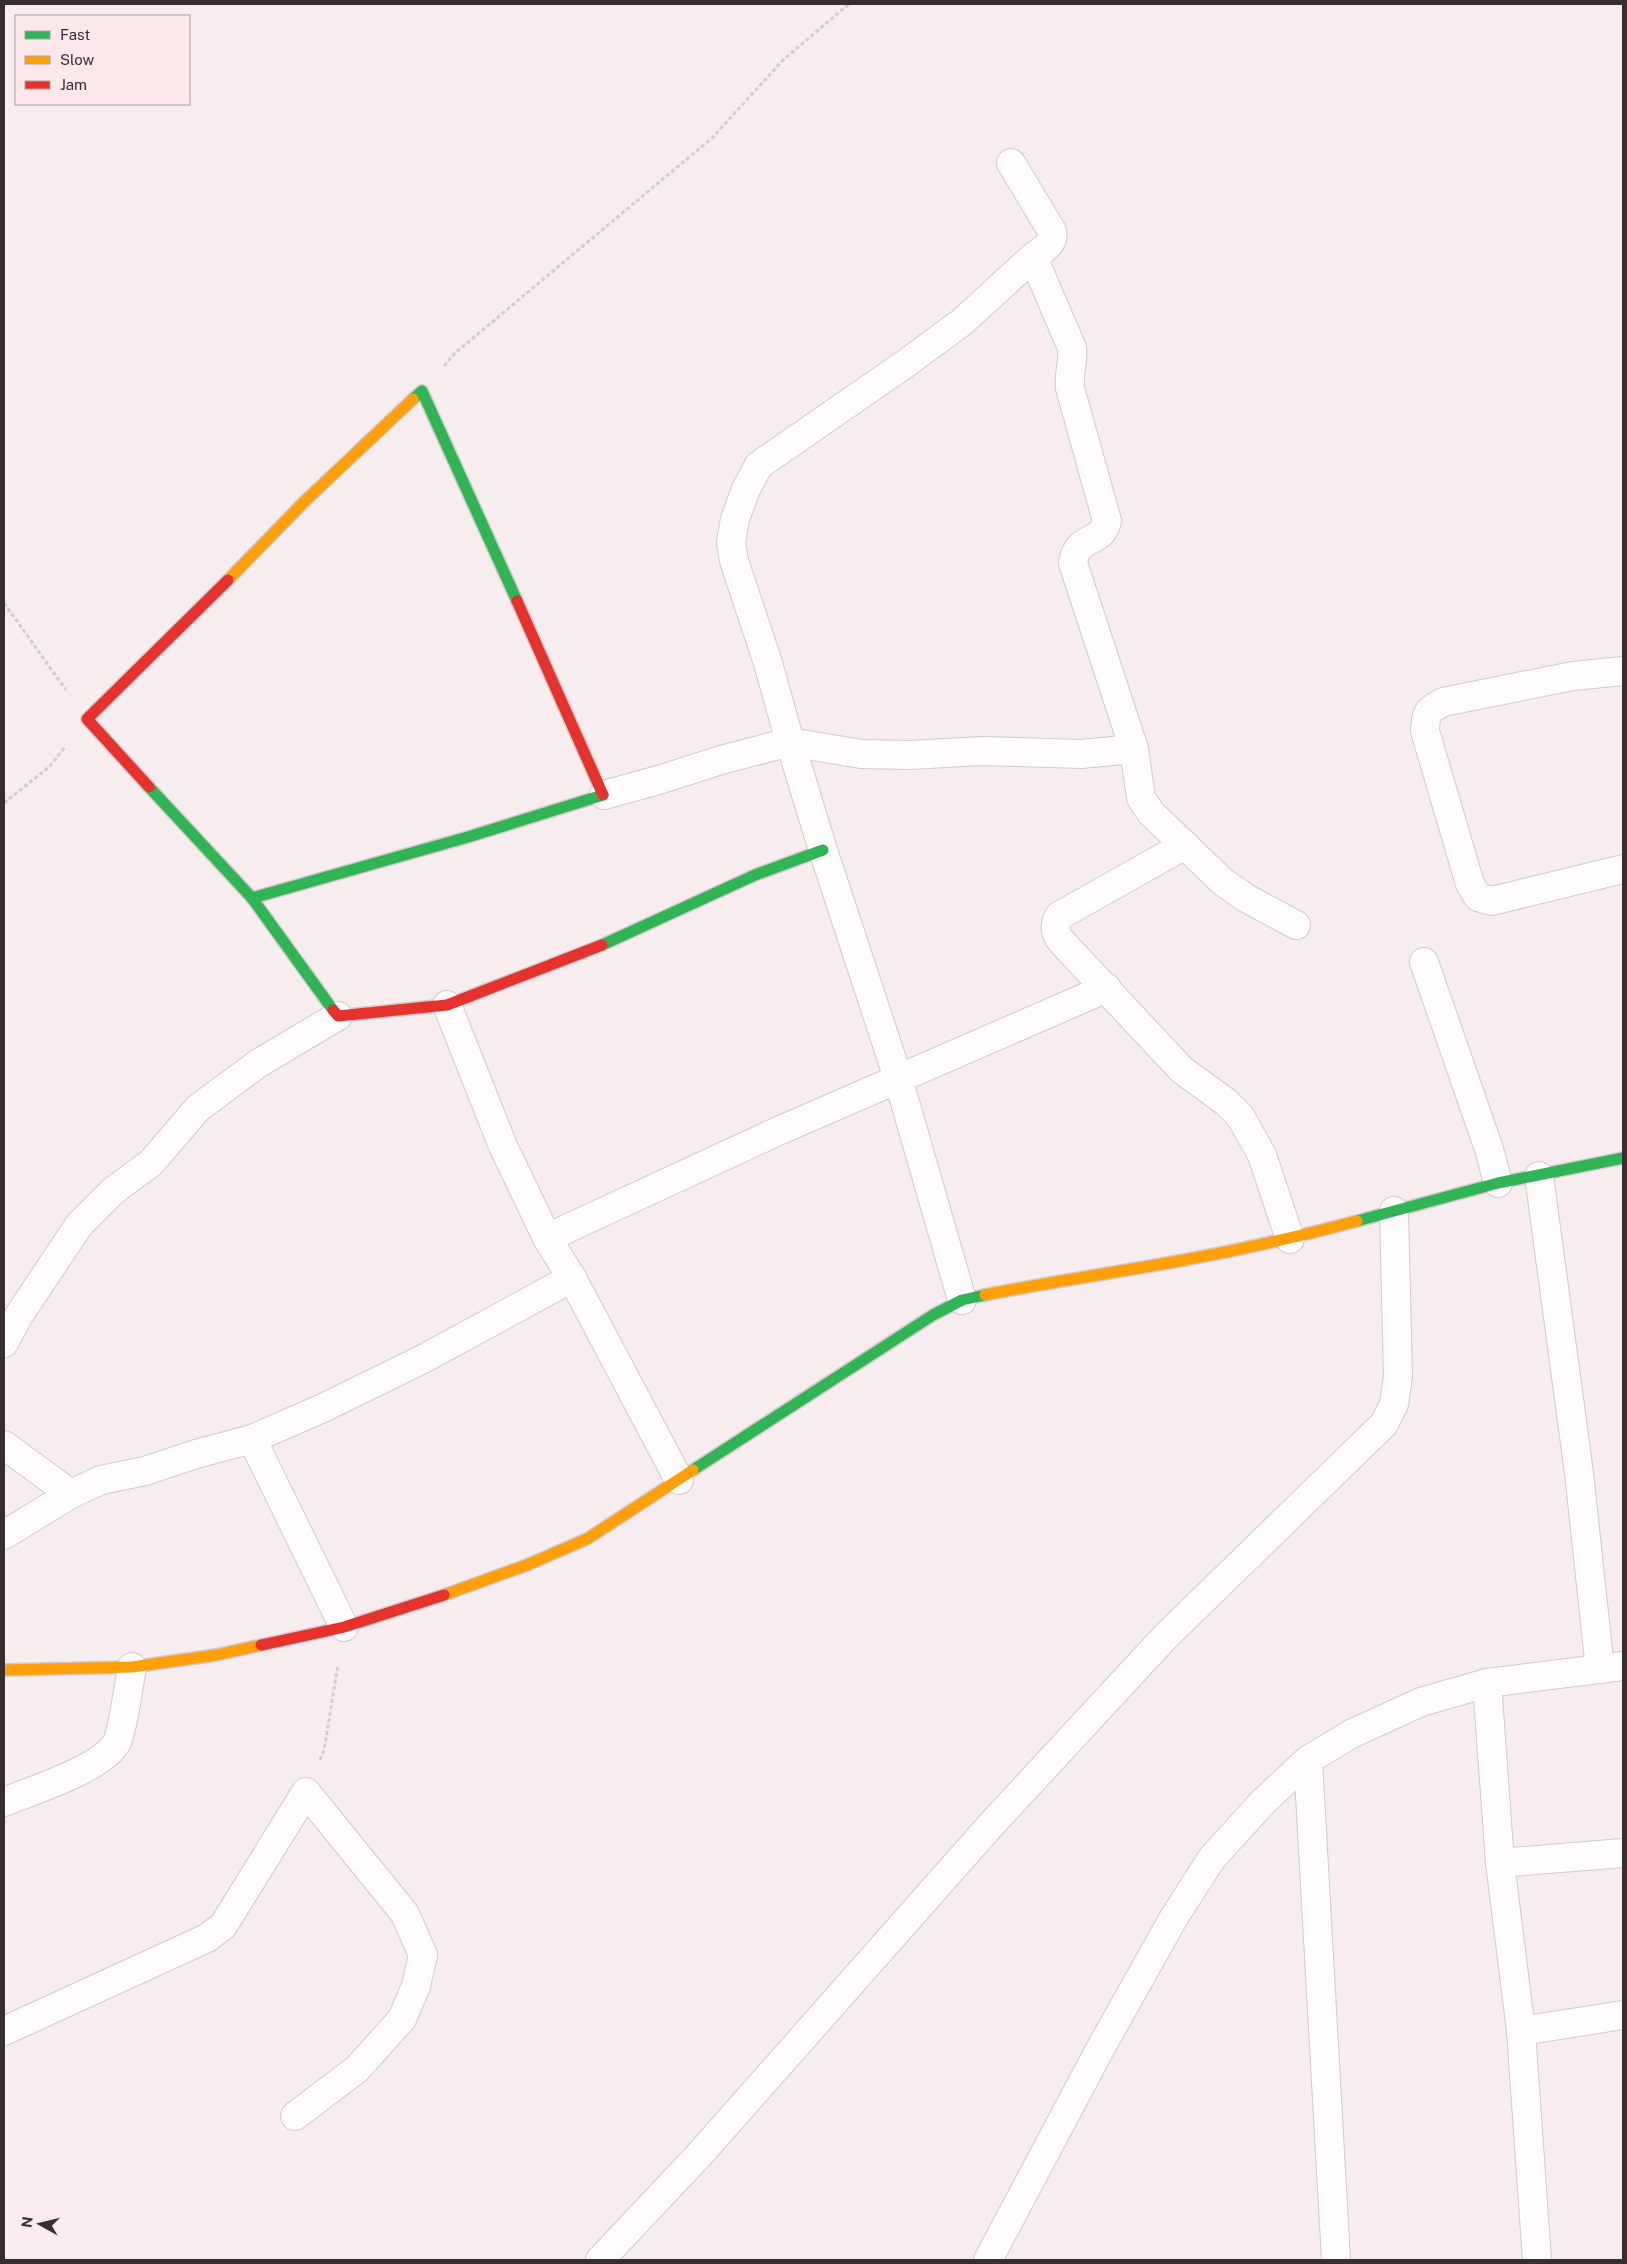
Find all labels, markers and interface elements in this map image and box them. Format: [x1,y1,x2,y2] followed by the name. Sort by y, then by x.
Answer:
[15,15,190,105] legend
[60,26,90,43] text: Fast
[60,51,95,68] text: Slow
[60,76,87,93] text: Jam
[15,2199,65,2249] north arrow
[18,2216,36,2229] text: N

